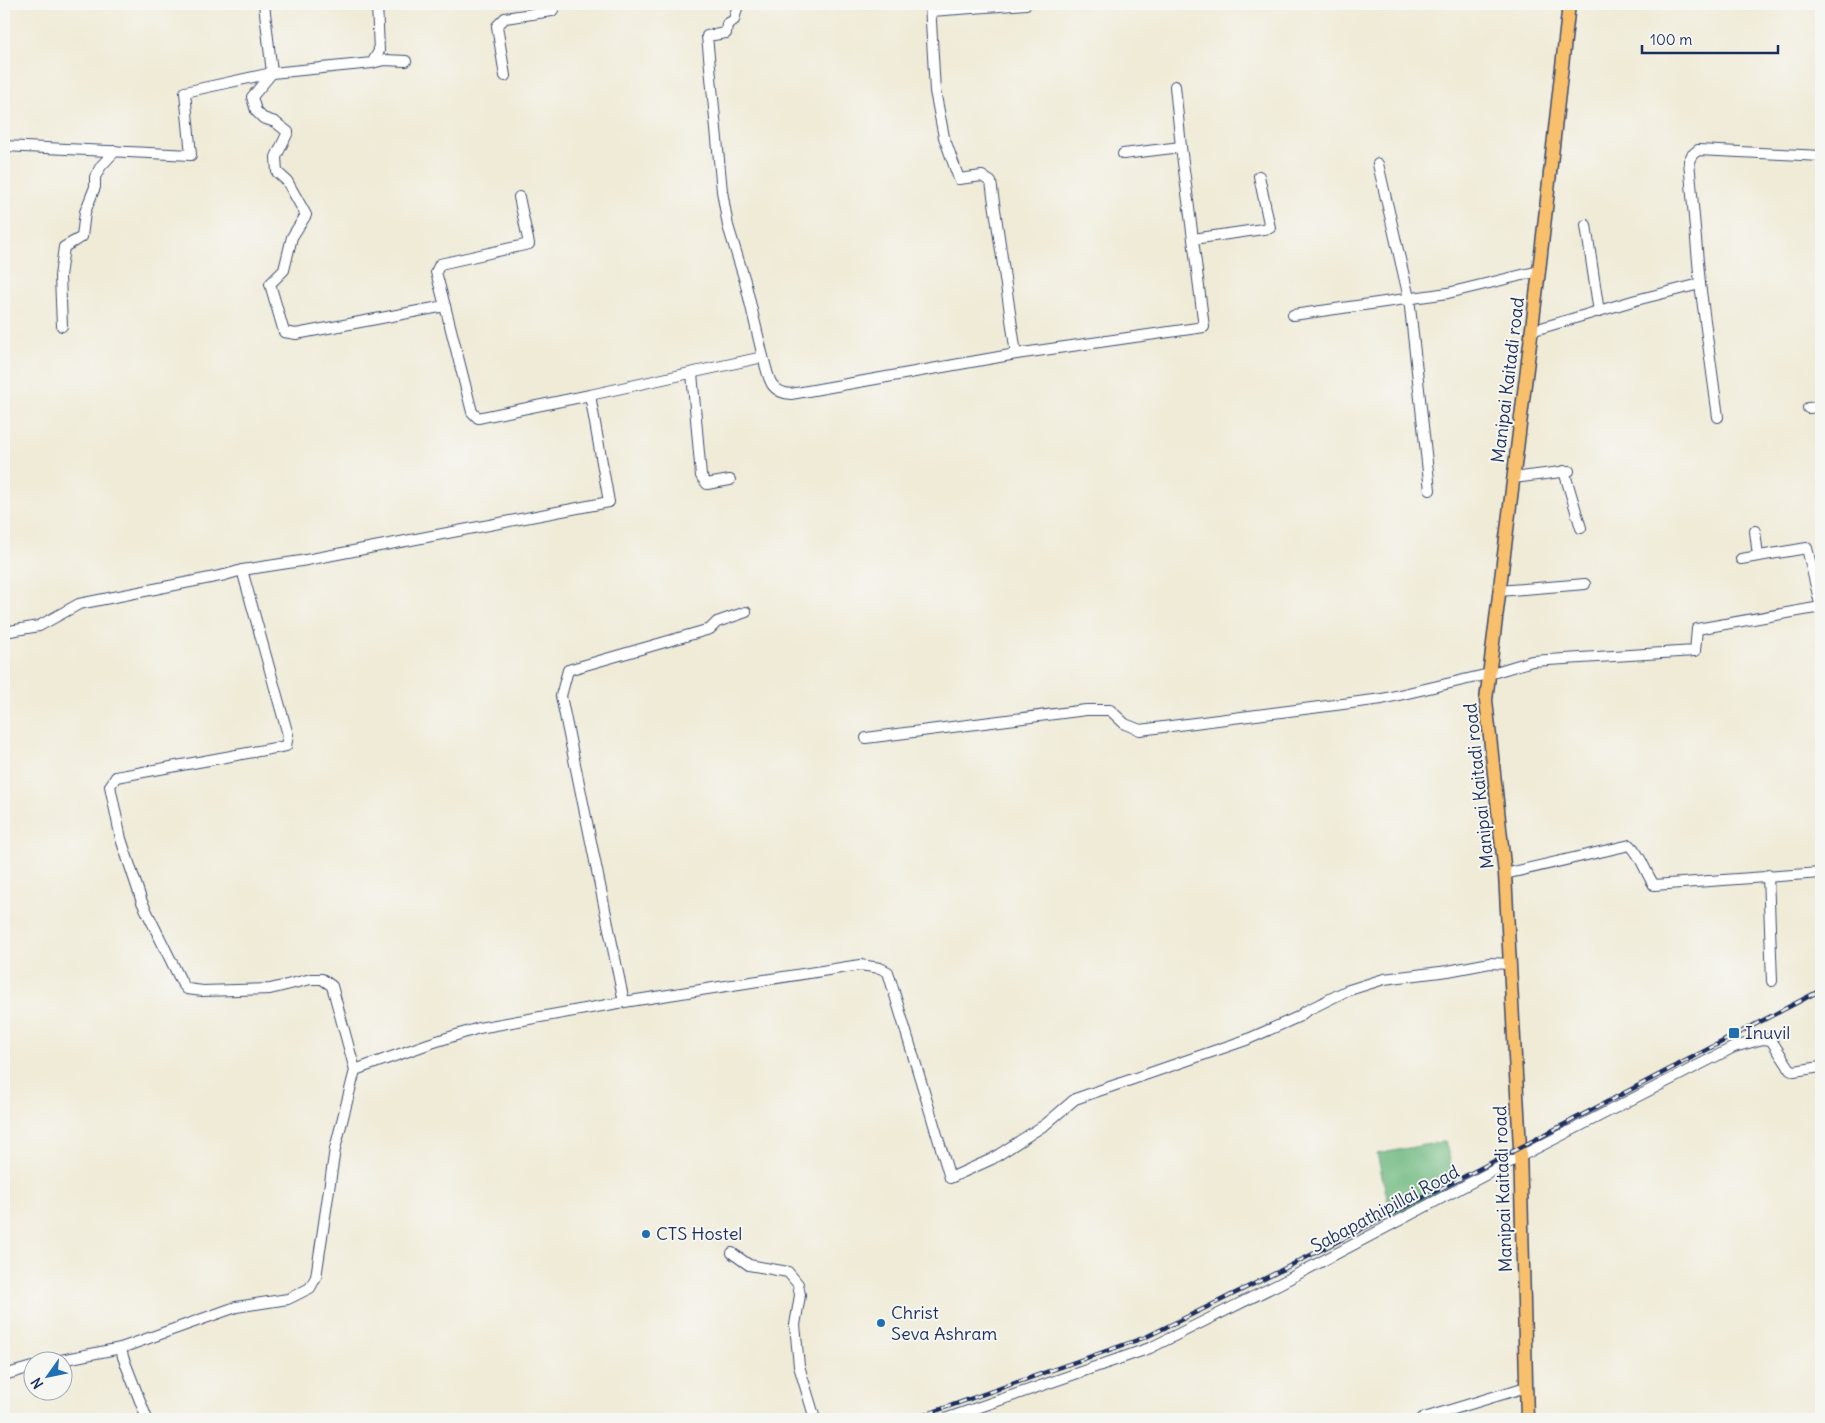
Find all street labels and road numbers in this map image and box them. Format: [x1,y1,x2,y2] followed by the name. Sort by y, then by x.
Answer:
[1486,295,1529,464] street label: Manipai Kaitadi road
[1458,702,1499,870] street label: Manipai Kaitadi road
[1488,1105,1517,1273] street label: Manipai Kaitadi road
[1307,1160,1463,1257] street label: Sabapathipillai Road

